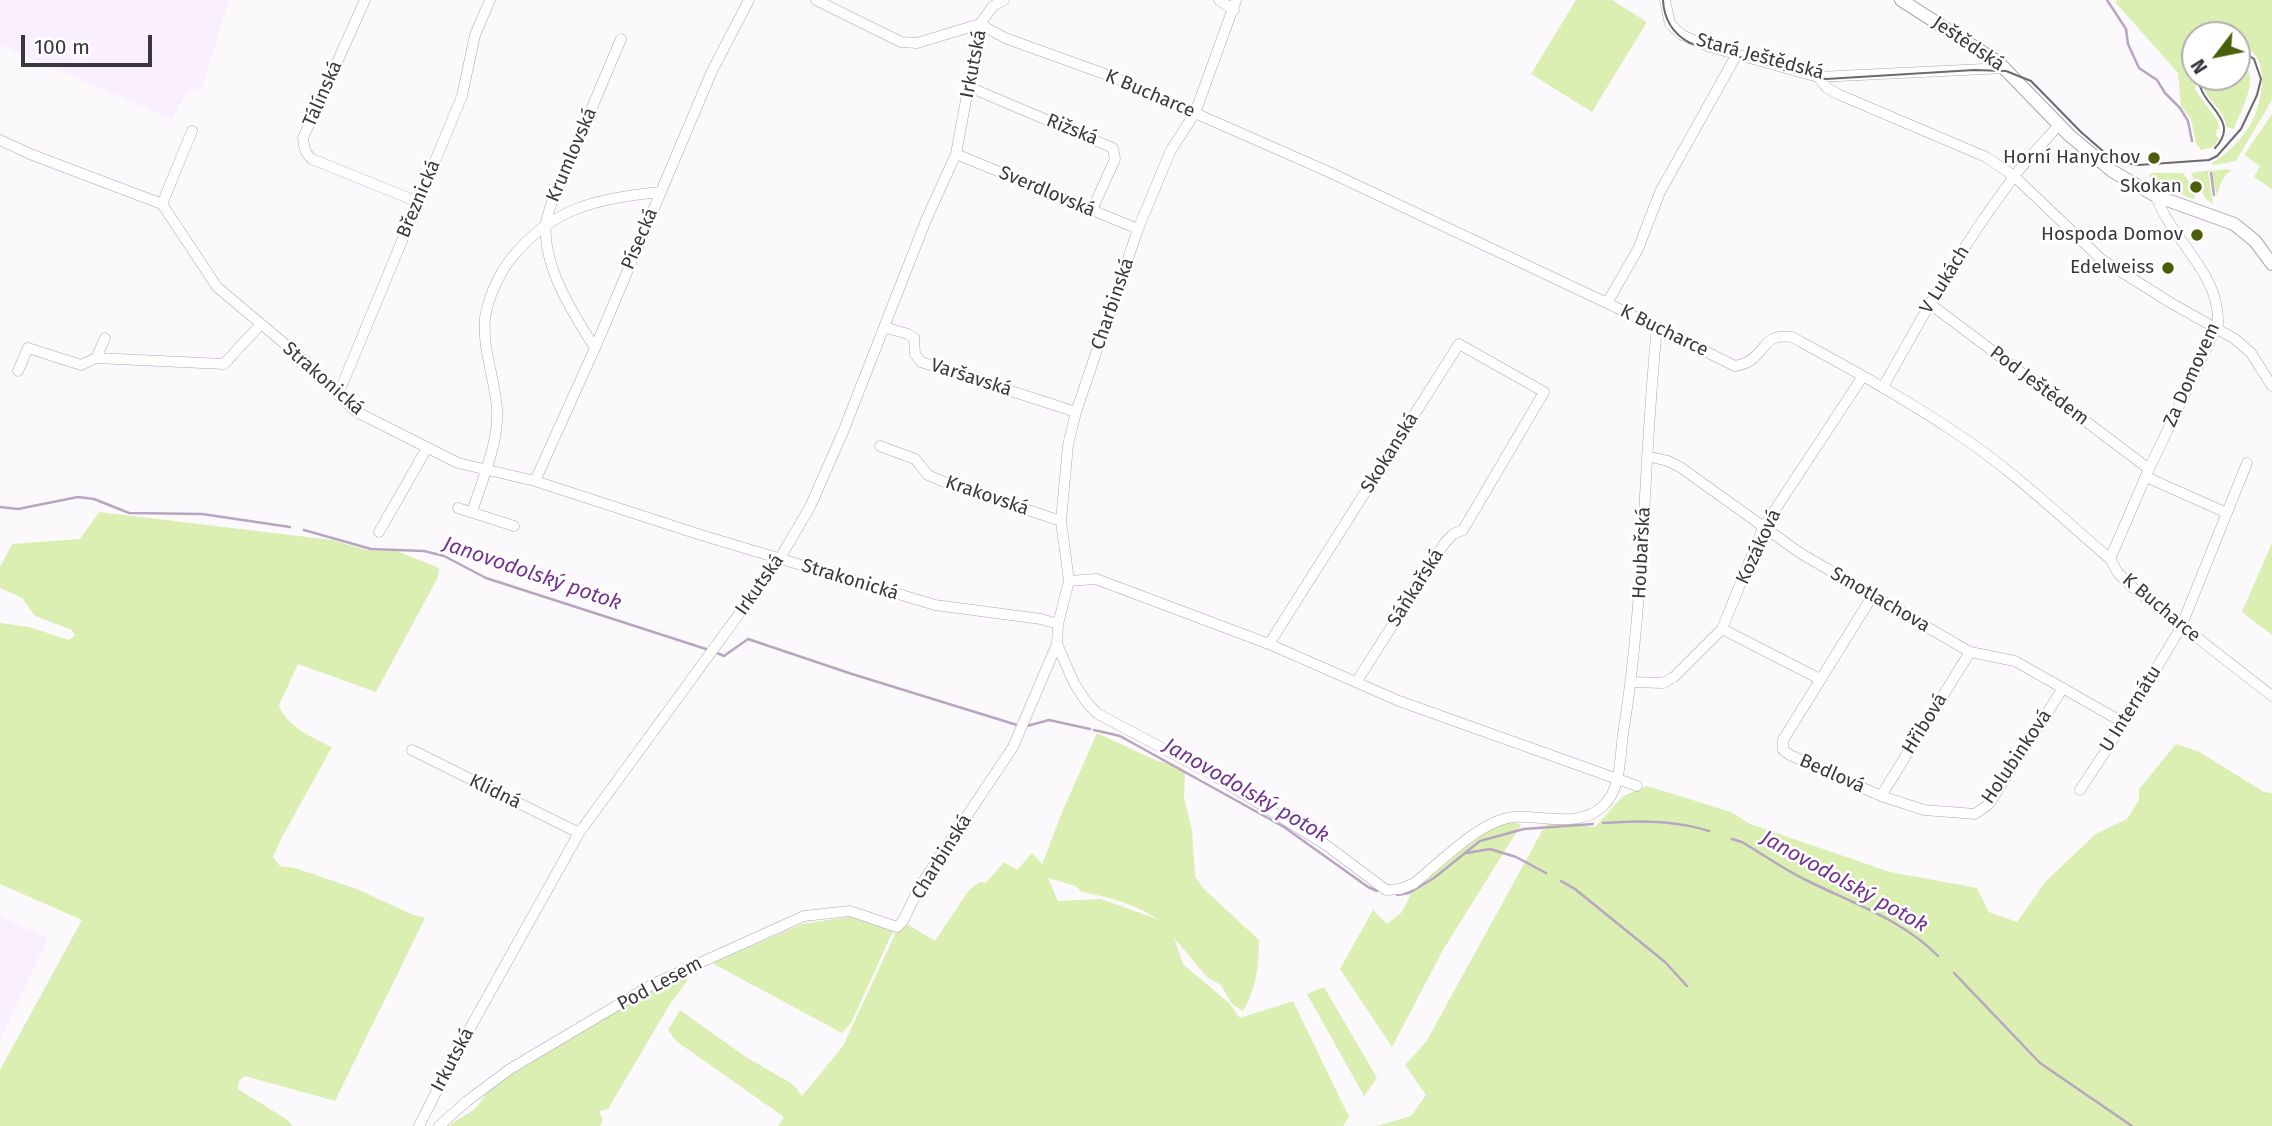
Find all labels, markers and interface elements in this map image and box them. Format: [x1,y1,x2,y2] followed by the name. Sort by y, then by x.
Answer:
[1928,12,2008,76] street label: Ještědská
[24,21,156,65] scale bar
[2181,21,2251,91] north arrow
[956,28,992,100] street label: Irkutská
[1694,29,1826,85] street label: Stará Ještědská
[34,34,90,60] text: 100 m
[2186,55,2213,78] text: N
[298,58,348,130] street label: Tálínská
[1102,65,1198,123] street label: K Bucharce
[542,104,602,206] street label: Krumlovská
[1043,109,1101,151] street label: Rižská
[2003,147,2140,169] place label: Horní Hanychov
[2146,150,2162,166] marker: Horní Hanychov
[392,157,446,241] street label: Březnická
[995,162,1099,222] street label: Sverdlovská
[2120,176,2182,198] place label: Skokan
[2188,179,2204,195] marker: Skokan
[617,205,663,273] street label: Písecká
[2041,224,2183,246] place label: Hospoda Domov
[2189,227,2205,243] marker: Hospoda Domov
[1915,242,1975,318] street label: V Lukách
[1087,255,1139,353] street label: Charbinská
[2070,257,2154,279] place label: Edelweiss
[2160,260,2176,276] marker: Edelweiss
[1616,300,1712,362] street label: K Bucharce
[2159,319,2225,431] street label: Za Domovem
[278,338,368,420] street label: Strakonická
[1985,341,2093,431] street label: Pod Ještědem
[928,354,1014,402] street label: Varšavská
[1356,409,1424,497] street label: Skokanská
[942,471,1032,521] street label: Krakovská
[1628,506,1656,600] street label: Houbařská
[1732,506,1786,588] street label: Kozáková
[440,532,624,616] water label: Janovodolský potok
[1383,545,1449,631] street label: Sáňkařská
[731,550,789,620] street label: Irkutská
[799,554,901,606] street label: Strakonická
[1826,562,1934,638] street label: Smotlachova
[2117,569,2205,647] street label: K Bucharce
[2095,661,2167,757] street label: U Internátu
[1898,689,1952,759] street label: Hřibová
[1977,706,2057,808] street label: Holubinková
[1159,733,1333,849] water label: Janovodolský potok
[1796,750,1868,798] street label: Bedlová
[465,770,525,814] street label: Klidná
[907,810,977,904] street label: Charbinská
[1756,826,1932,938] water label: Janovodolský potok
[614,952,706,1016] street label: Pod Lesem
[427,1024,479,1096] street label: Irkutská

